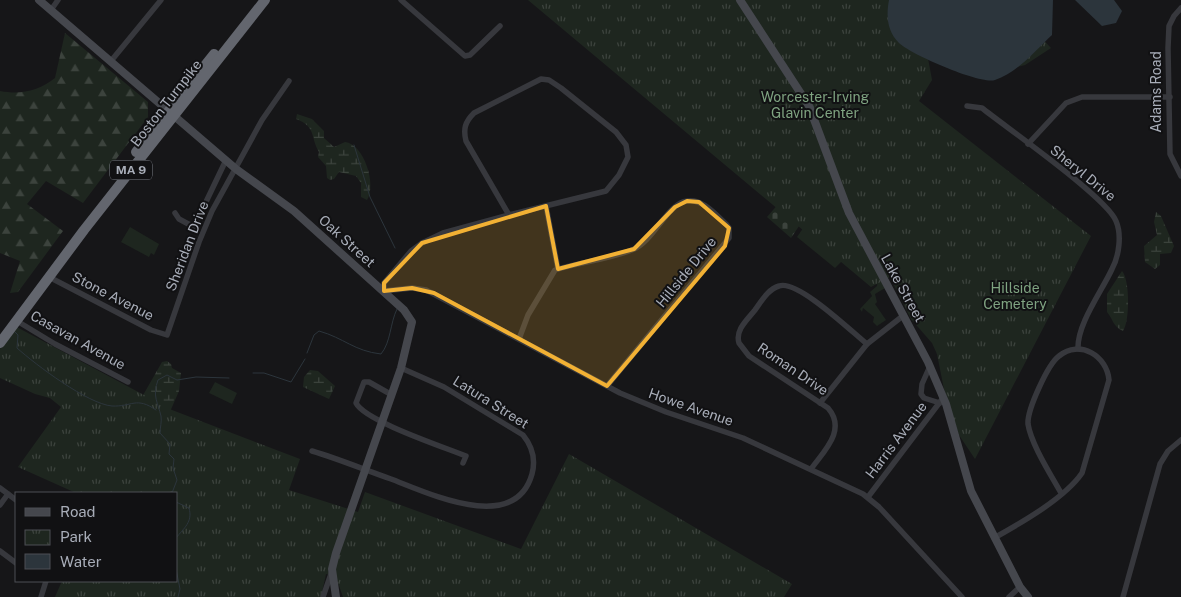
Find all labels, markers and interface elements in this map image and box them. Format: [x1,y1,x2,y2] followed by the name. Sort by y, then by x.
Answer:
[1148,51,1164,133] street label: Adams Road
[127,56,205,150] street label: Boston Turnpike
[761,89,870,121] park label: Worcester-Irving Glavin Center
[1047,142,1119,204] street label: Sheryl Drive
[110,160,152,180] road number: MA 9
[162,199,212,293] street label: Sheridan Drive
[316,212,378,270] street label: Oak Street
[653,234,719,310] street label: Hillside Drive
[878,251,928,325] street label: Lake Street
[69,269,157,324] street label: Stone Avenue
[983,280,1047,312] park label: Hillside Cemetery
[28,307,128,373] street label: Casavan Avenue
[755,339,832,399] street label: Roman Drive
[450,372,532,432] street label: Latura Street
[647,385,736,429] street label: Howe Avenue
[862,399,930,481] street label: Harris Avenue
[15,492,178,582] legend
[60,503,96,520] text: Road
[60,528,92,545] text: Park
[60,553,102,570] text: Water

